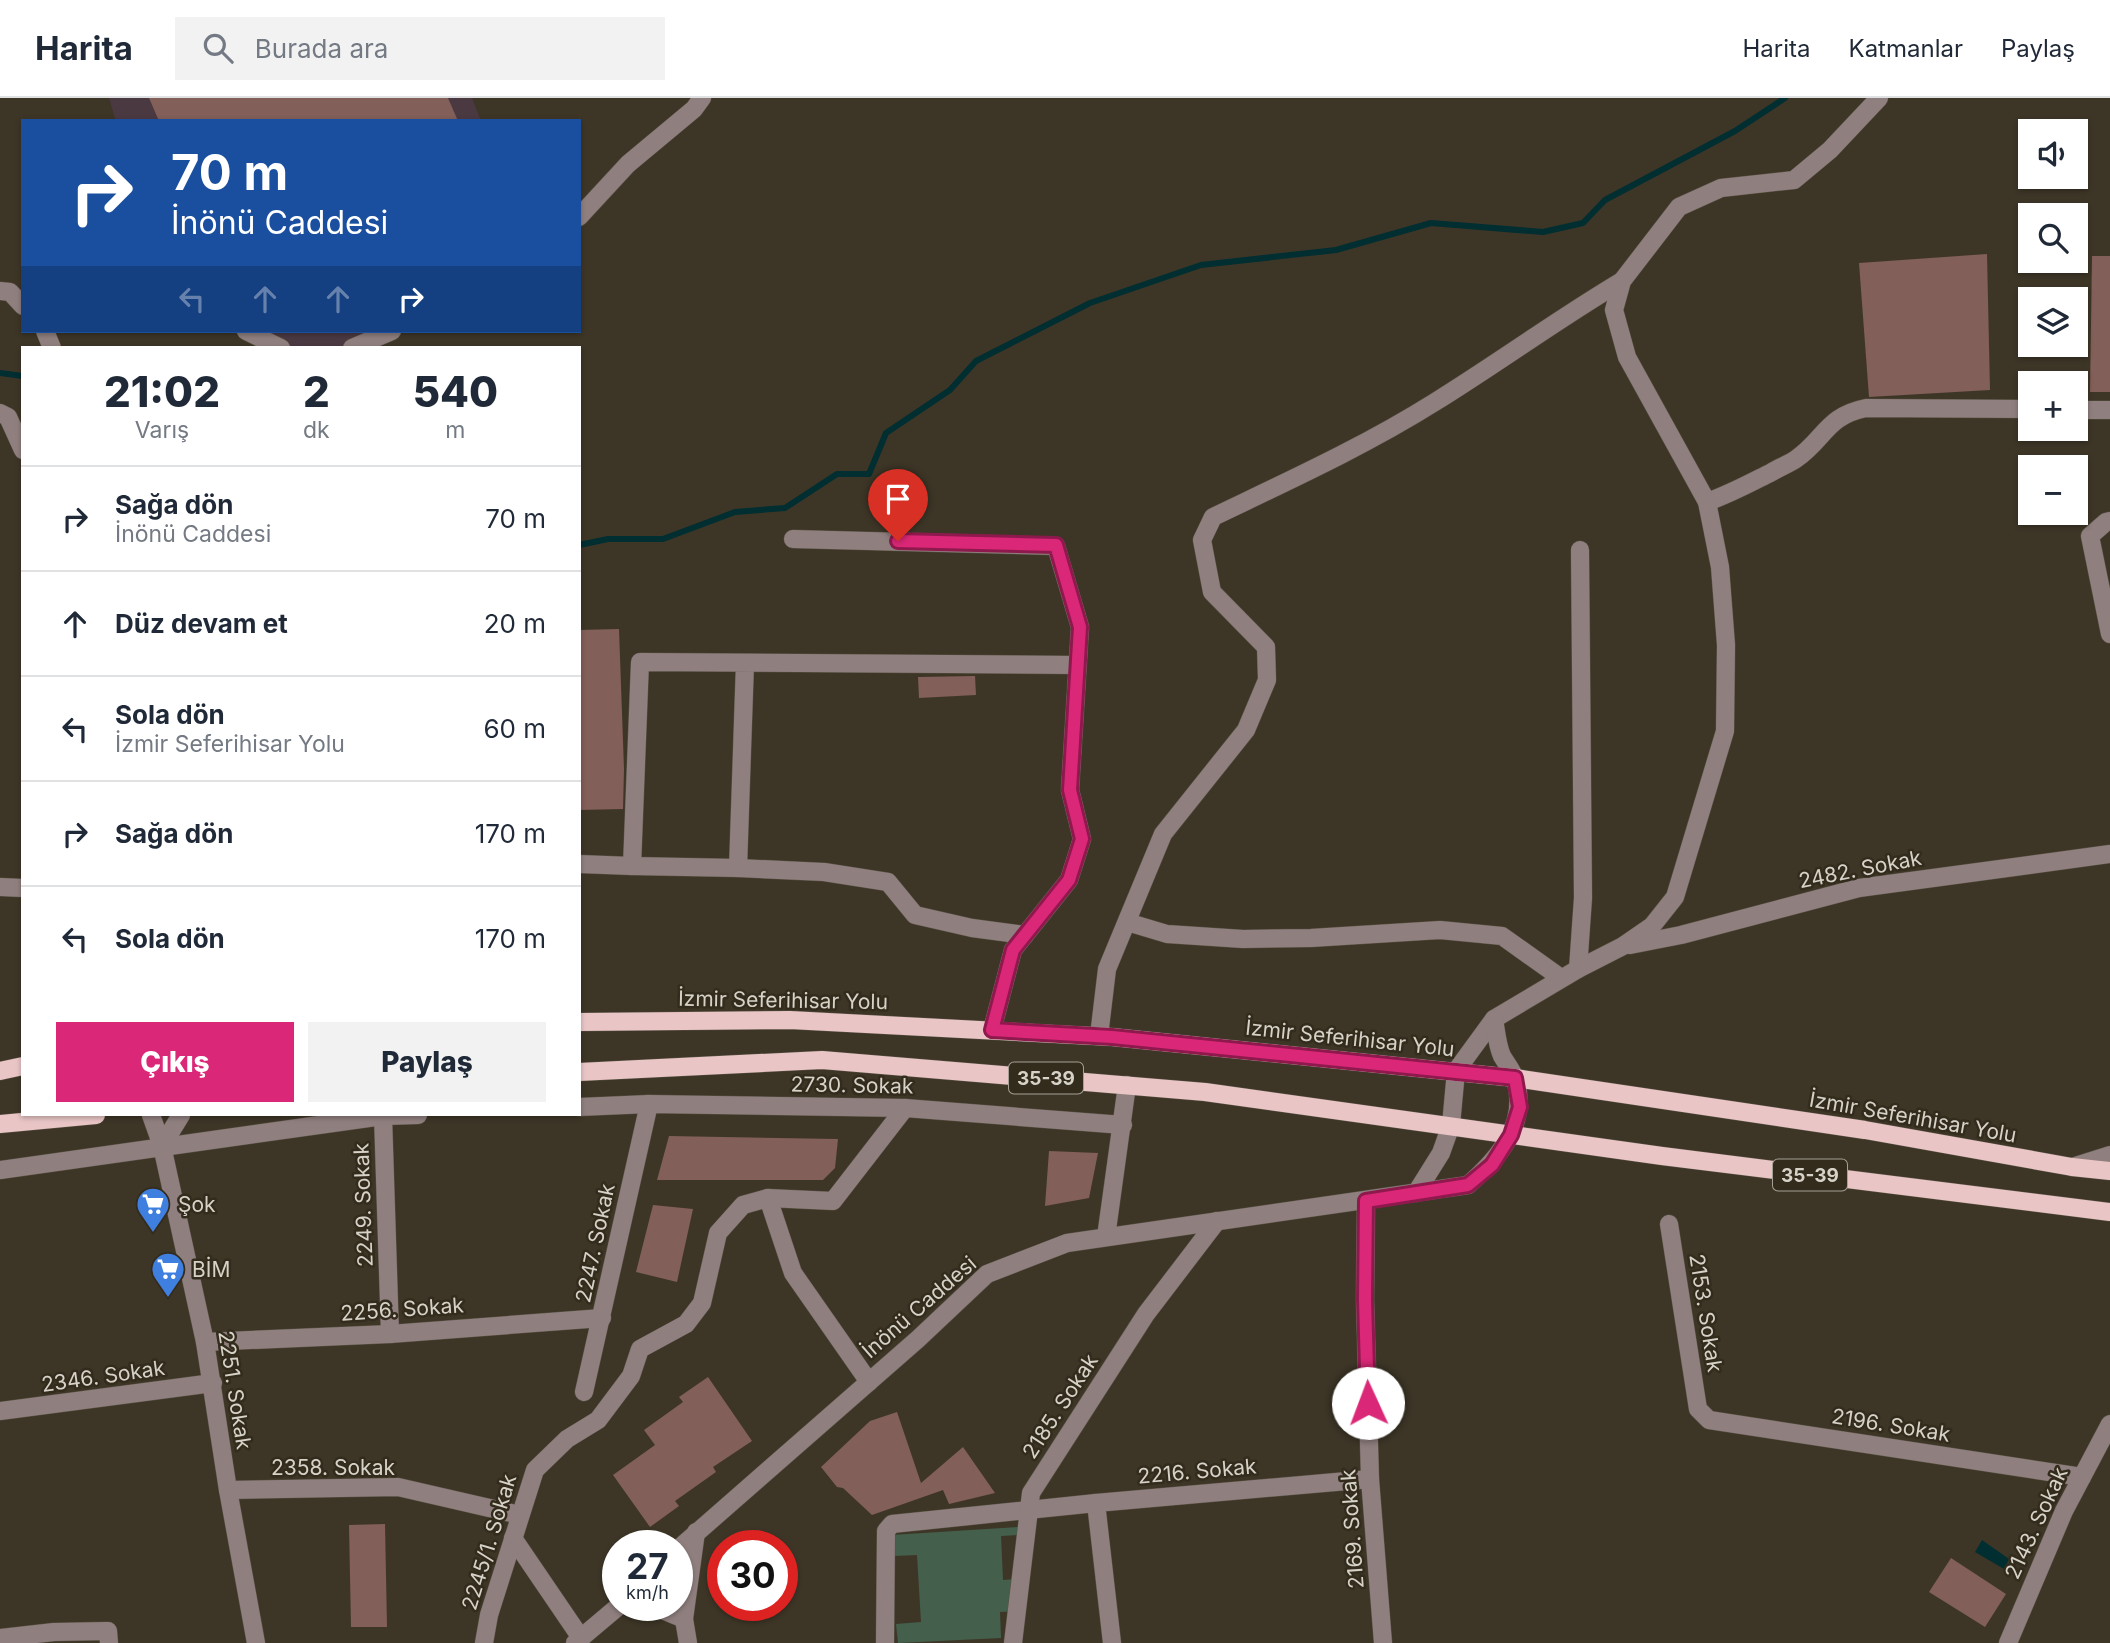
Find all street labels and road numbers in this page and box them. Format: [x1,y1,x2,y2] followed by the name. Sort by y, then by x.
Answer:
[1796,845,1924,893] street label: 2482. Sokak
[678,985,888,1014] street label: İzmir Seferihisar Yolu
[1244,1014,1456,1061] street label: İzmir Seferihisar Yolu
[1009,1062,1083,1094] road number: 35-39
[790,1071,914,1099] street label: 2730. Sokak
[1807,1085,2019,1148] street label: İzmir Seferihisar Yolu
[348,1142,378,1268] street label: 2249. Sokak
[1773,1160,1847,1190] road number: 35-39
[570,1181,620,1305] street label: 2247. Sokak
[856,1250,981,1363] street label: İnönü Caddesi
[1684,1252,1728,1374] street label: 2153. Sokak
[339,1292,465,1326] street label: 2256. Sokak
[213,1329,257,1452] street label: 2251. Sokak
[1017,1349,1103,1463] street label: 2185. Sokak
[40,1355,167,1397] street label: 2346. Sokak
[1830,1403,1952,1447] street label: 2196. Sokak
[1136,1453,1258,1489] street label: 2216. Sokak
[271,1455,395,1480] street label: 2358. Sokak
[1999,1463,2073,1583] street label: 2143. Sokak
[1335,1468,1369,1590] street label: 2169. Sokak
[456,1471,522,1613] street label: 2245/1. Sokak

